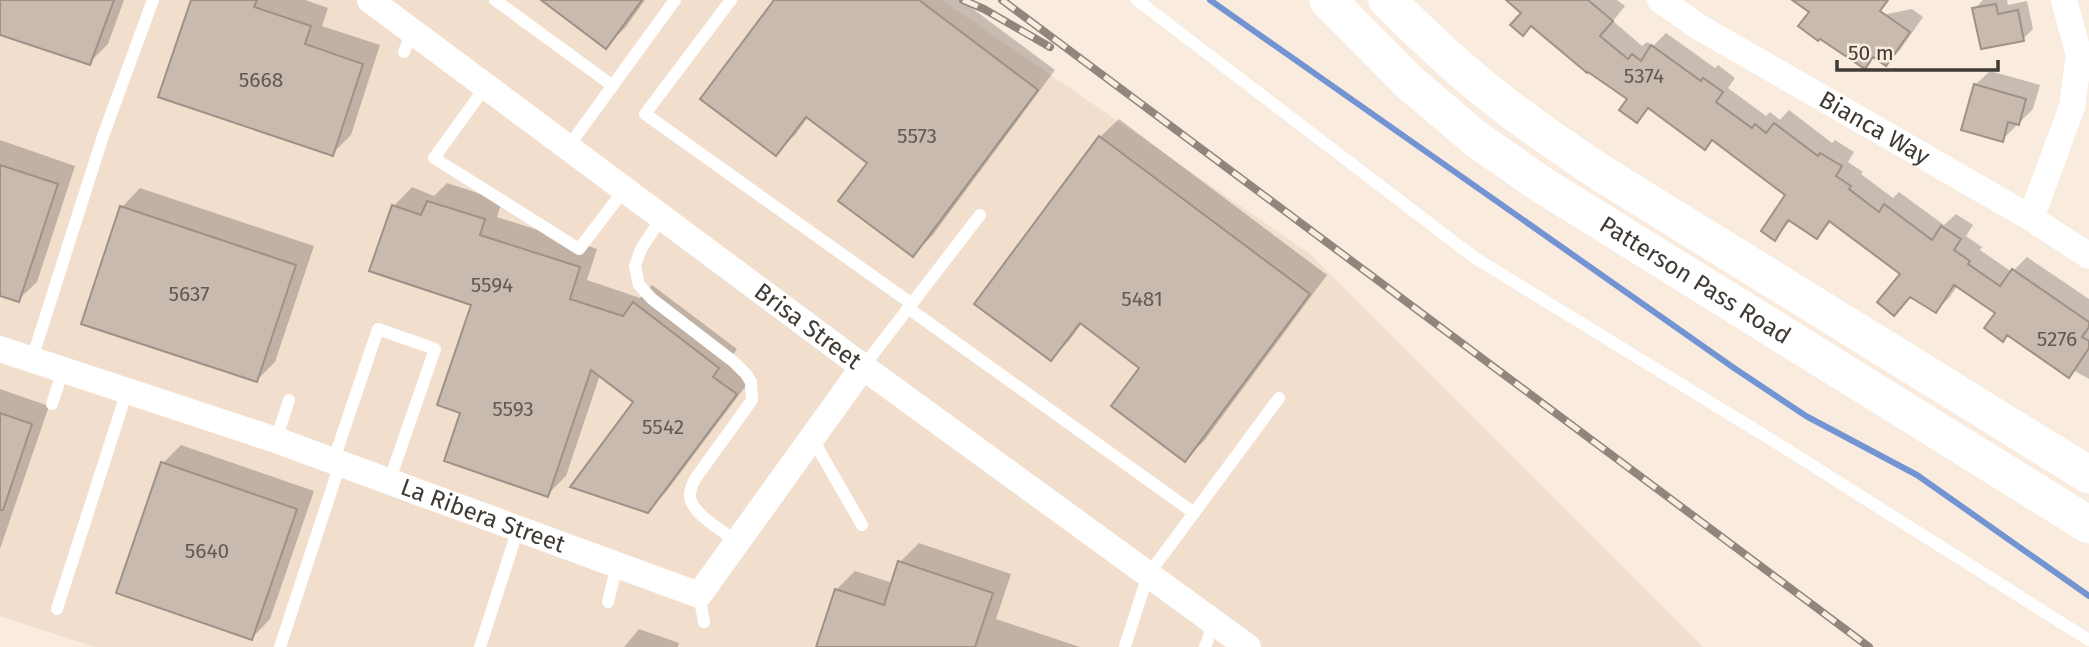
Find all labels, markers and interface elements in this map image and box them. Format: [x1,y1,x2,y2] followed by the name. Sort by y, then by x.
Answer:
[1837,28,1998,72] scale bar
[1848,40,1894,66] text: 50 m
[1624,63,1664,89] house number: 5374
[239,67,283,93] house number: 5668
[1814,85,1935,171] street label: Bianca Way
[897,123,937,149] house number: 5573
[1595,210,1796,350] street label: Patterson Pass Road
[471,272,513,298] house number: 5594
[749,277,867,375] street label: Brisa Street
[168,281,210,307] house number: 5637
[1121,286,1163,312] house number: 5481
[2037,326,2077,352] house number: 5276
[492,396,534,422] house number: 5593
[642,414,684,440] house number: 5542
[397,473,569,559] street label: La Ribera Street
[185,538,229,564] house number: 5640

